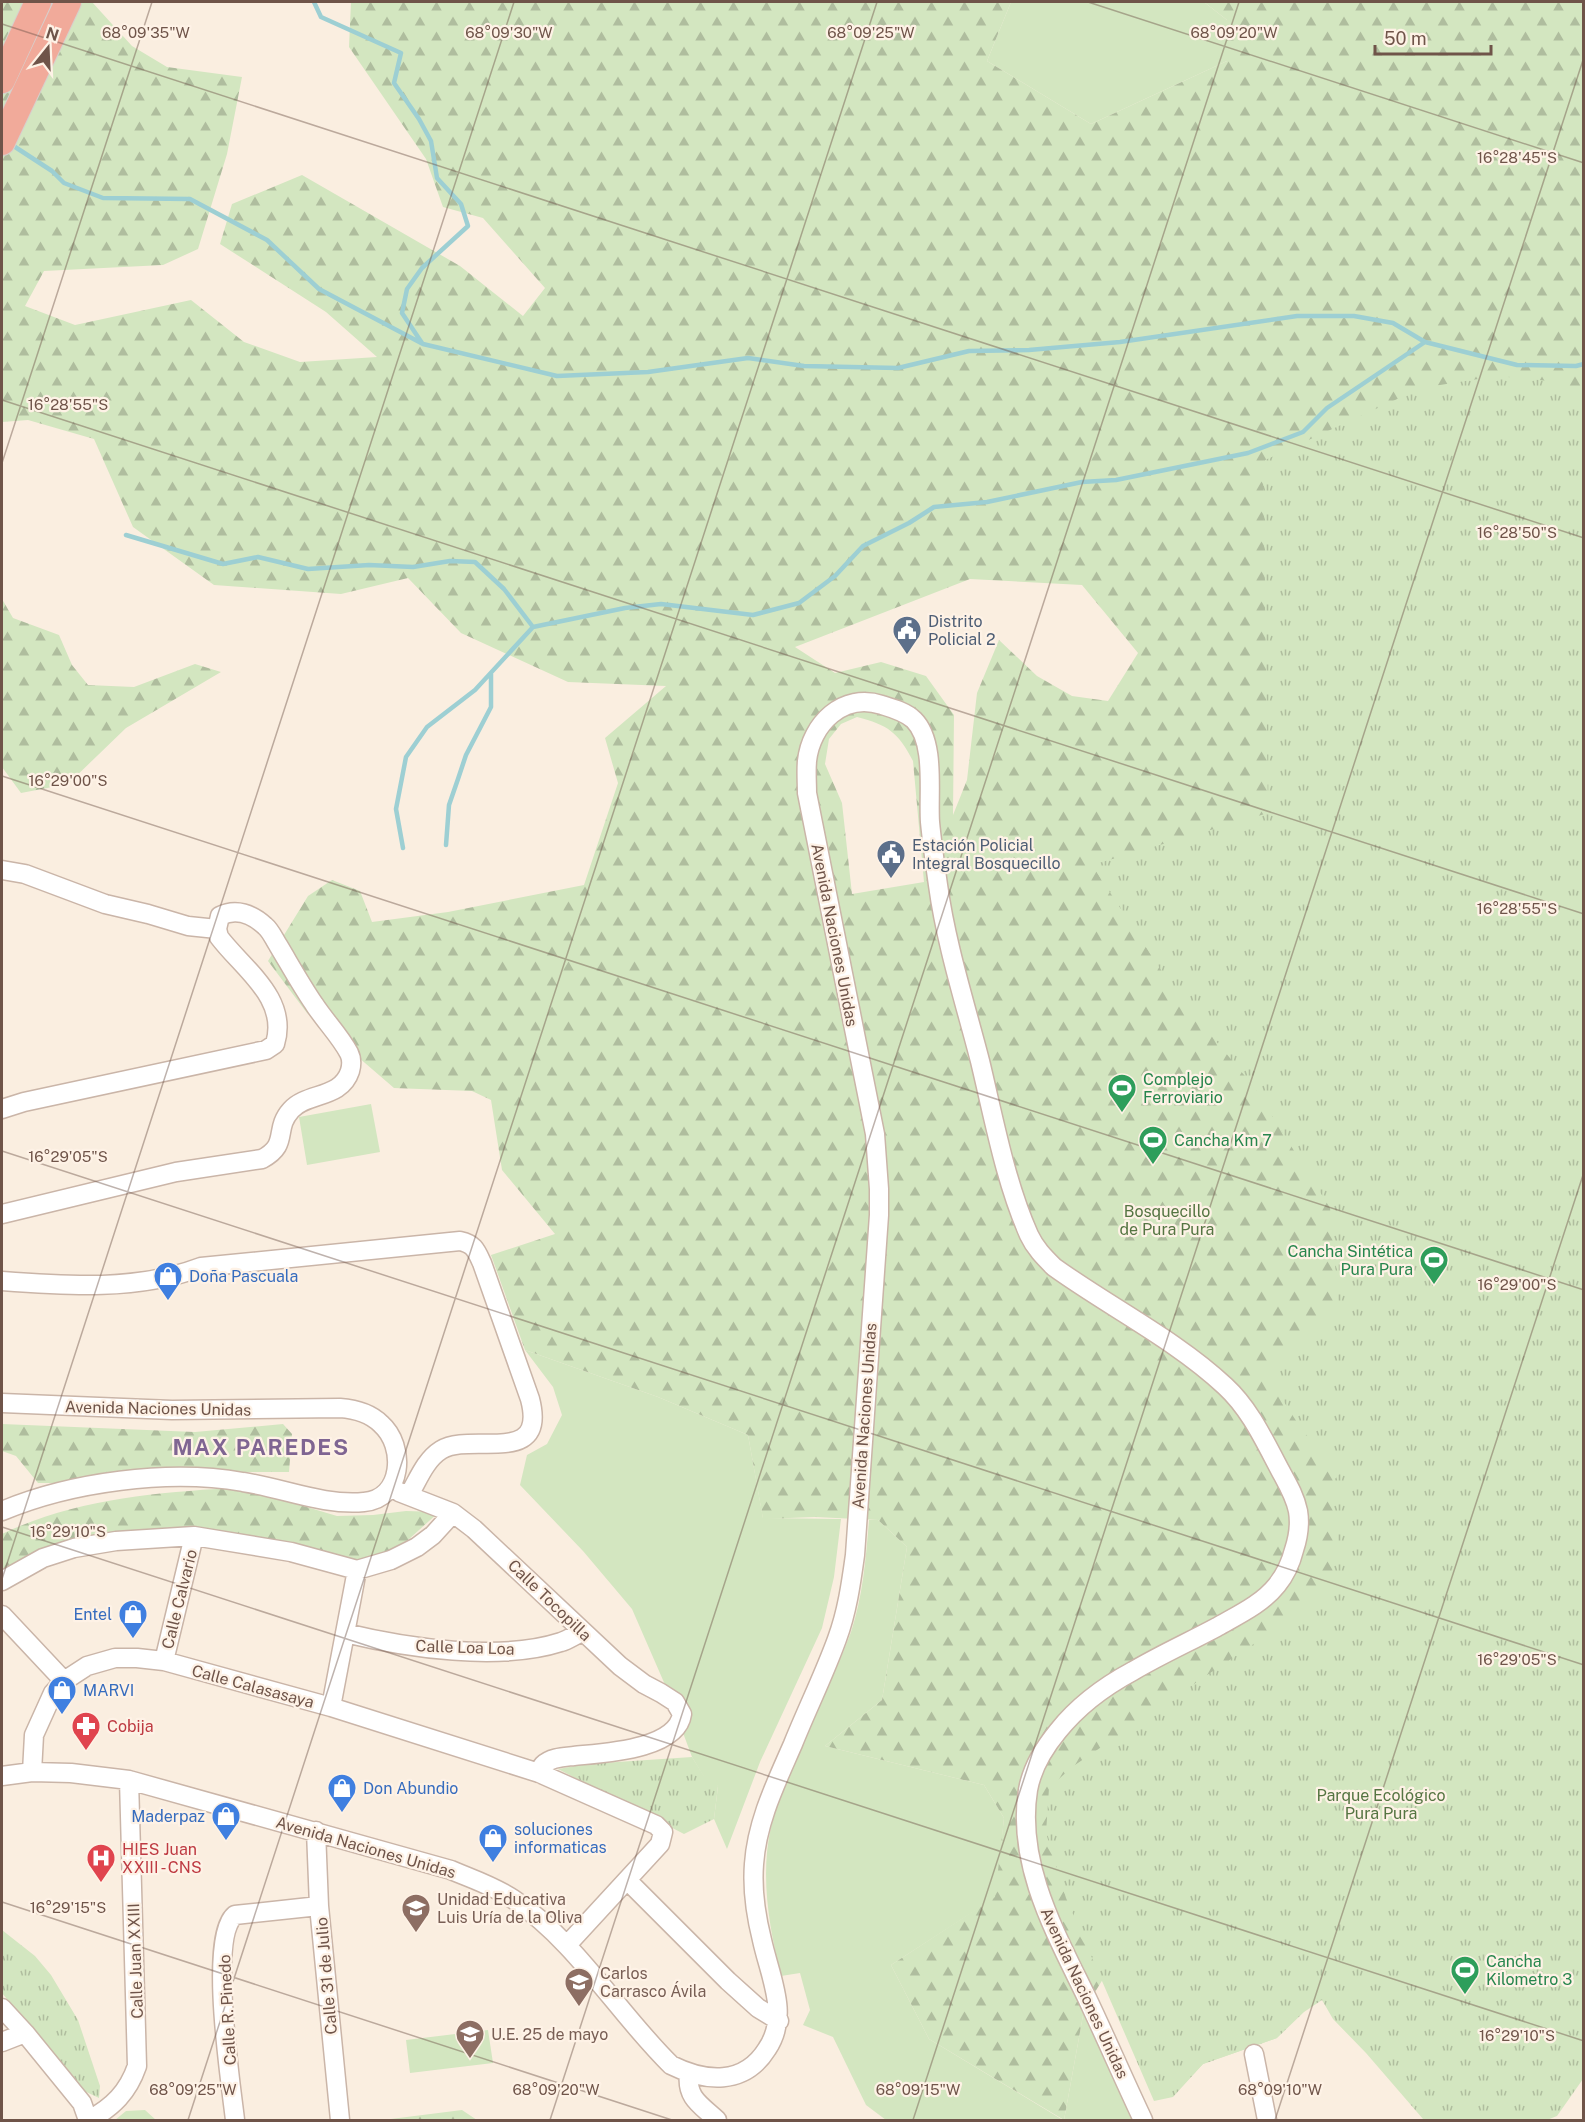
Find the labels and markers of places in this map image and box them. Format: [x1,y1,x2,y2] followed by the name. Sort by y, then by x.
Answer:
[928,612,996,649] place label: Distrito Policial 2
[891,614,923,656] public building icon: Distrito Policial 2
[912,836,1060,873] place label: Estación Policial Integral Bosquecillo
[875,838,907,880] public building icon: Estación Policial Integral Bosquecillo
[1143,1070,1223,1107] place label: Complejo Ferroviario
[1106,1072,1138,1114] sports icon: Complejo Ferroviario
[1137,1124,1169,1166] sports icon: Cancha Km 7
[1174,1131,1272,1150] place label: Cancha Km 7
[1287,1242,1413,1279] place label: Cancha Sintética Pura Pura
[1418,1244,1450,1286] sports icon: Cancha Sintética Pura Pura
[152,1260,184,1302] shop icon: Doña Pascuala
[189,1267,298,1286] place label: Doña Pascuala
[117,1598,149,1640] shop icon: Entel
[73,1605,112,1624] place label: Entel
[46,1674,78,1716] shop icon: MARVI
[83,1681,134,1700] place label: MARVI
[70,1710,102,1752] pharmacy icon: Cobija
[107,1717,154,1736] place label: Cobija
[326,1772,358,1814] shop icon: Don Abundio
[363,1779,458,1798] place label: Don Abundio
[210,1800,242,1842] shop icon: Maderpaz
[131,1807,205,1826] place label: Maderpaz
[514,1820,607,1857] place label: soluciones informaticas
[477,1822,509,1864] shop icon: soluciones informaticas
[122,1840,202,1877] place label: HIES Juan XXIII - CNS
[85,1842,117,1884] hospital icon: HIES Juan XXIII - CNS
[437,1890,582,1927] place label: Unidad Educativa Luis Uría de la Oliva
[400,1892,432,1934] school or university icon: Unidad Educativa Luis Uría de la Oliva
[1486,1952,1572,1989] place label: Cancha Kilometro 3
[1449,1954,1481,1996] sports icon: Cancha Kilometro 3
[600,1964,706,2001] place label: Carlos Carrasco Ávila
[563,1966,595,2008] school or university icon: Carlos Carrasco Ávila
[454,2018,486,2060] school or university icon: U.E. 25 de mayo
[491,2025,608,2044] place label: U.E. 25 de mayo

